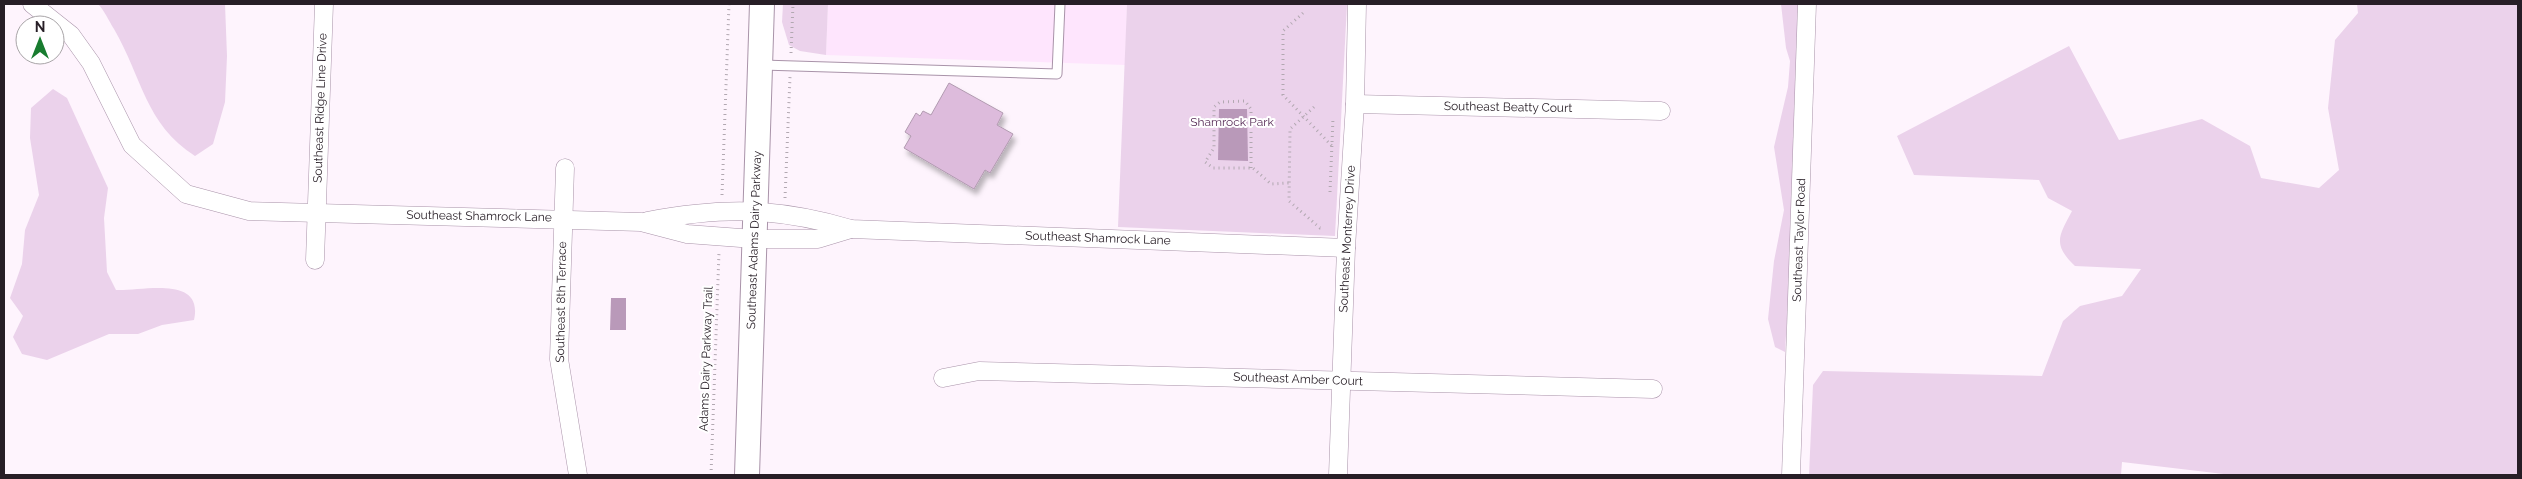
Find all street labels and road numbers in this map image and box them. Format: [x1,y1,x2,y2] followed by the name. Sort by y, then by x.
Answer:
[310,33,330,183] street label: Southeast Ridge Line Drive
[1444,99,1572,115] street label: Southeast Beatty Court
[744,150,764,329] street label: Southeast Adams Dairy Parkway
[1336,165,1358,313] street label: Southeast Monterrey Drive
[1790,178,1808,302] street label: Southeast Taylor Road
[406,208,552,224] street label: Southeast Shamrock Lane
[1025,228,1171,248] street label: Southeast Shamrock Lane
[553,241,569,363] street label: Southeast 8th Terrace
[696,285,716,432] street label: Adams Dairy Parkway Trail
[1233,370,1363,388] street label: Southeast Amber Court

